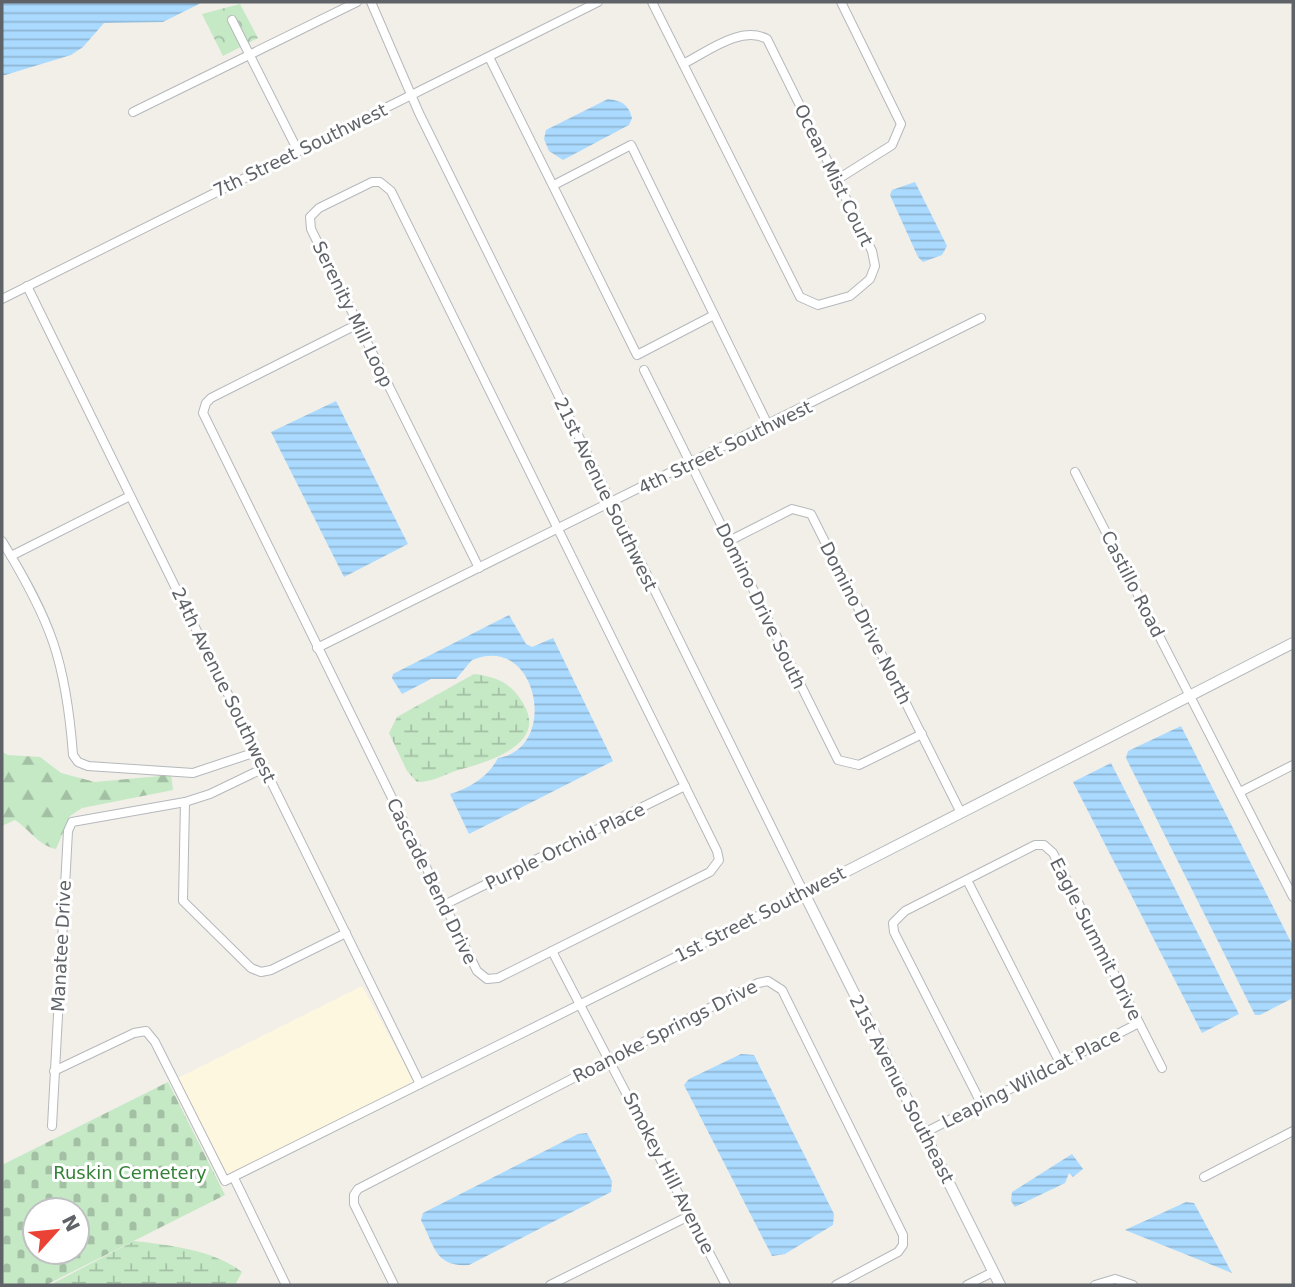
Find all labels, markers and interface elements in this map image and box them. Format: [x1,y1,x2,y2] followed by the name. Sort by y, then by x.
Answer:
[210,99,390,201] street label: 7th Street Southwest
[790,101,878,249] street label: Ocean Mist Court
[309,238,397,390] street label: Serenity Mill Loop
[550,394,662,594] street label: 21st Avenue Southwest
[635,396,815,498] street label: 4th Street Southwest
[712,520,810,692] street label: Domino Drive South
[1097,527,1169,641] street label: Castillo Road
[816,538,916,708] street label: Domino Drive North
[168,584,280,786] street label: 24th Avenue Southwest
[383,795,481,967] street label: Cascade Bend Drive
[482,798,648,894] street label: Purple Orchid Place
[1046,854,1146,1024] street label: Eagle Summit Drive
[671,862,849,966] street label: 1st Street Southwest
[47,880,75,1012] street label: Manatee Drive
[569,975,761,1087] street label: Roanoke Springs Drive
[845,991,959,1187] street label: 21st Avenue Southeast
[938,1024,1124,1132] street label: Leaping Wildcat Place
[619,1089,719,1257] street label: Smokey Hill Avenue
[53,1162,207,1183] park label: Ruskin Cemetery
[21,1196,91,1266] north arrow
[58,1211,85,1235] text: N

